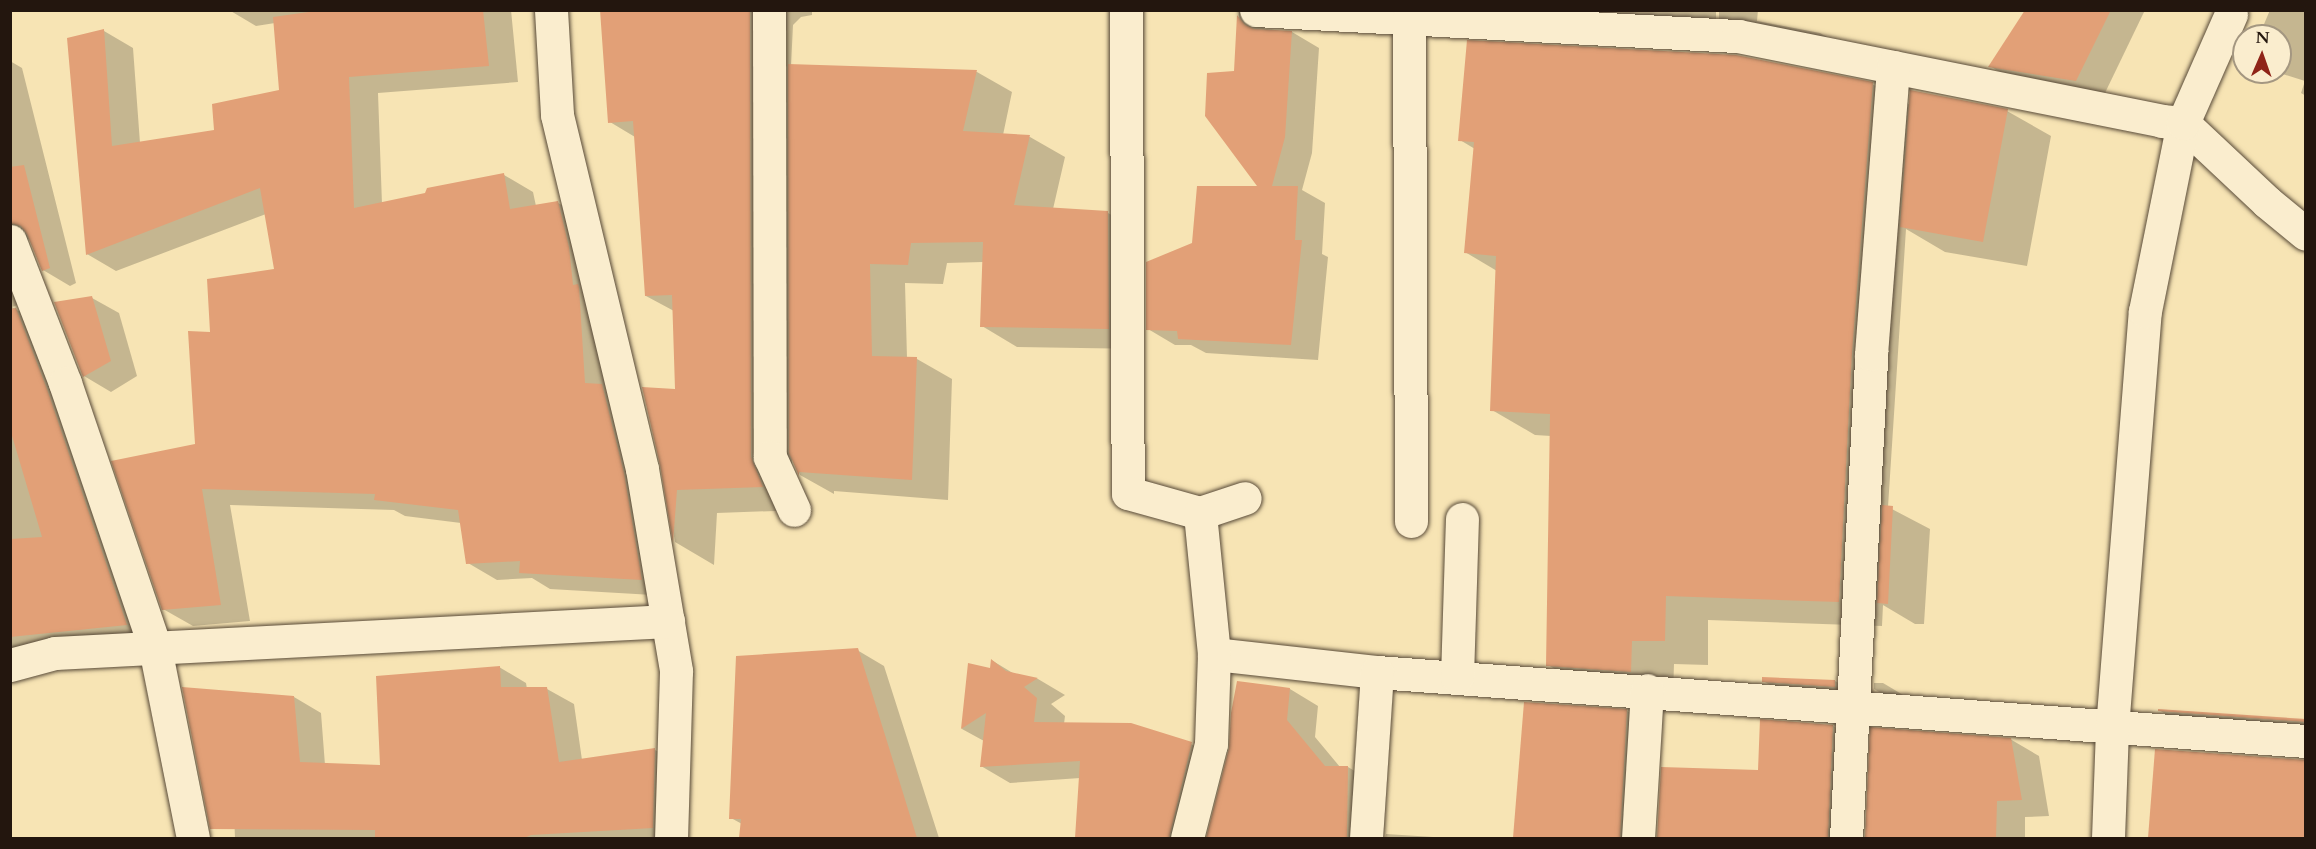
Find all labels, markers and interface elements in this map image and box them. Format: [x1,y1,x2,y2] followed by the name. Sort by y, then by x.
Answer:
[2232,24,2292,84] north arrow
[2255,27,2270,49] text: N

